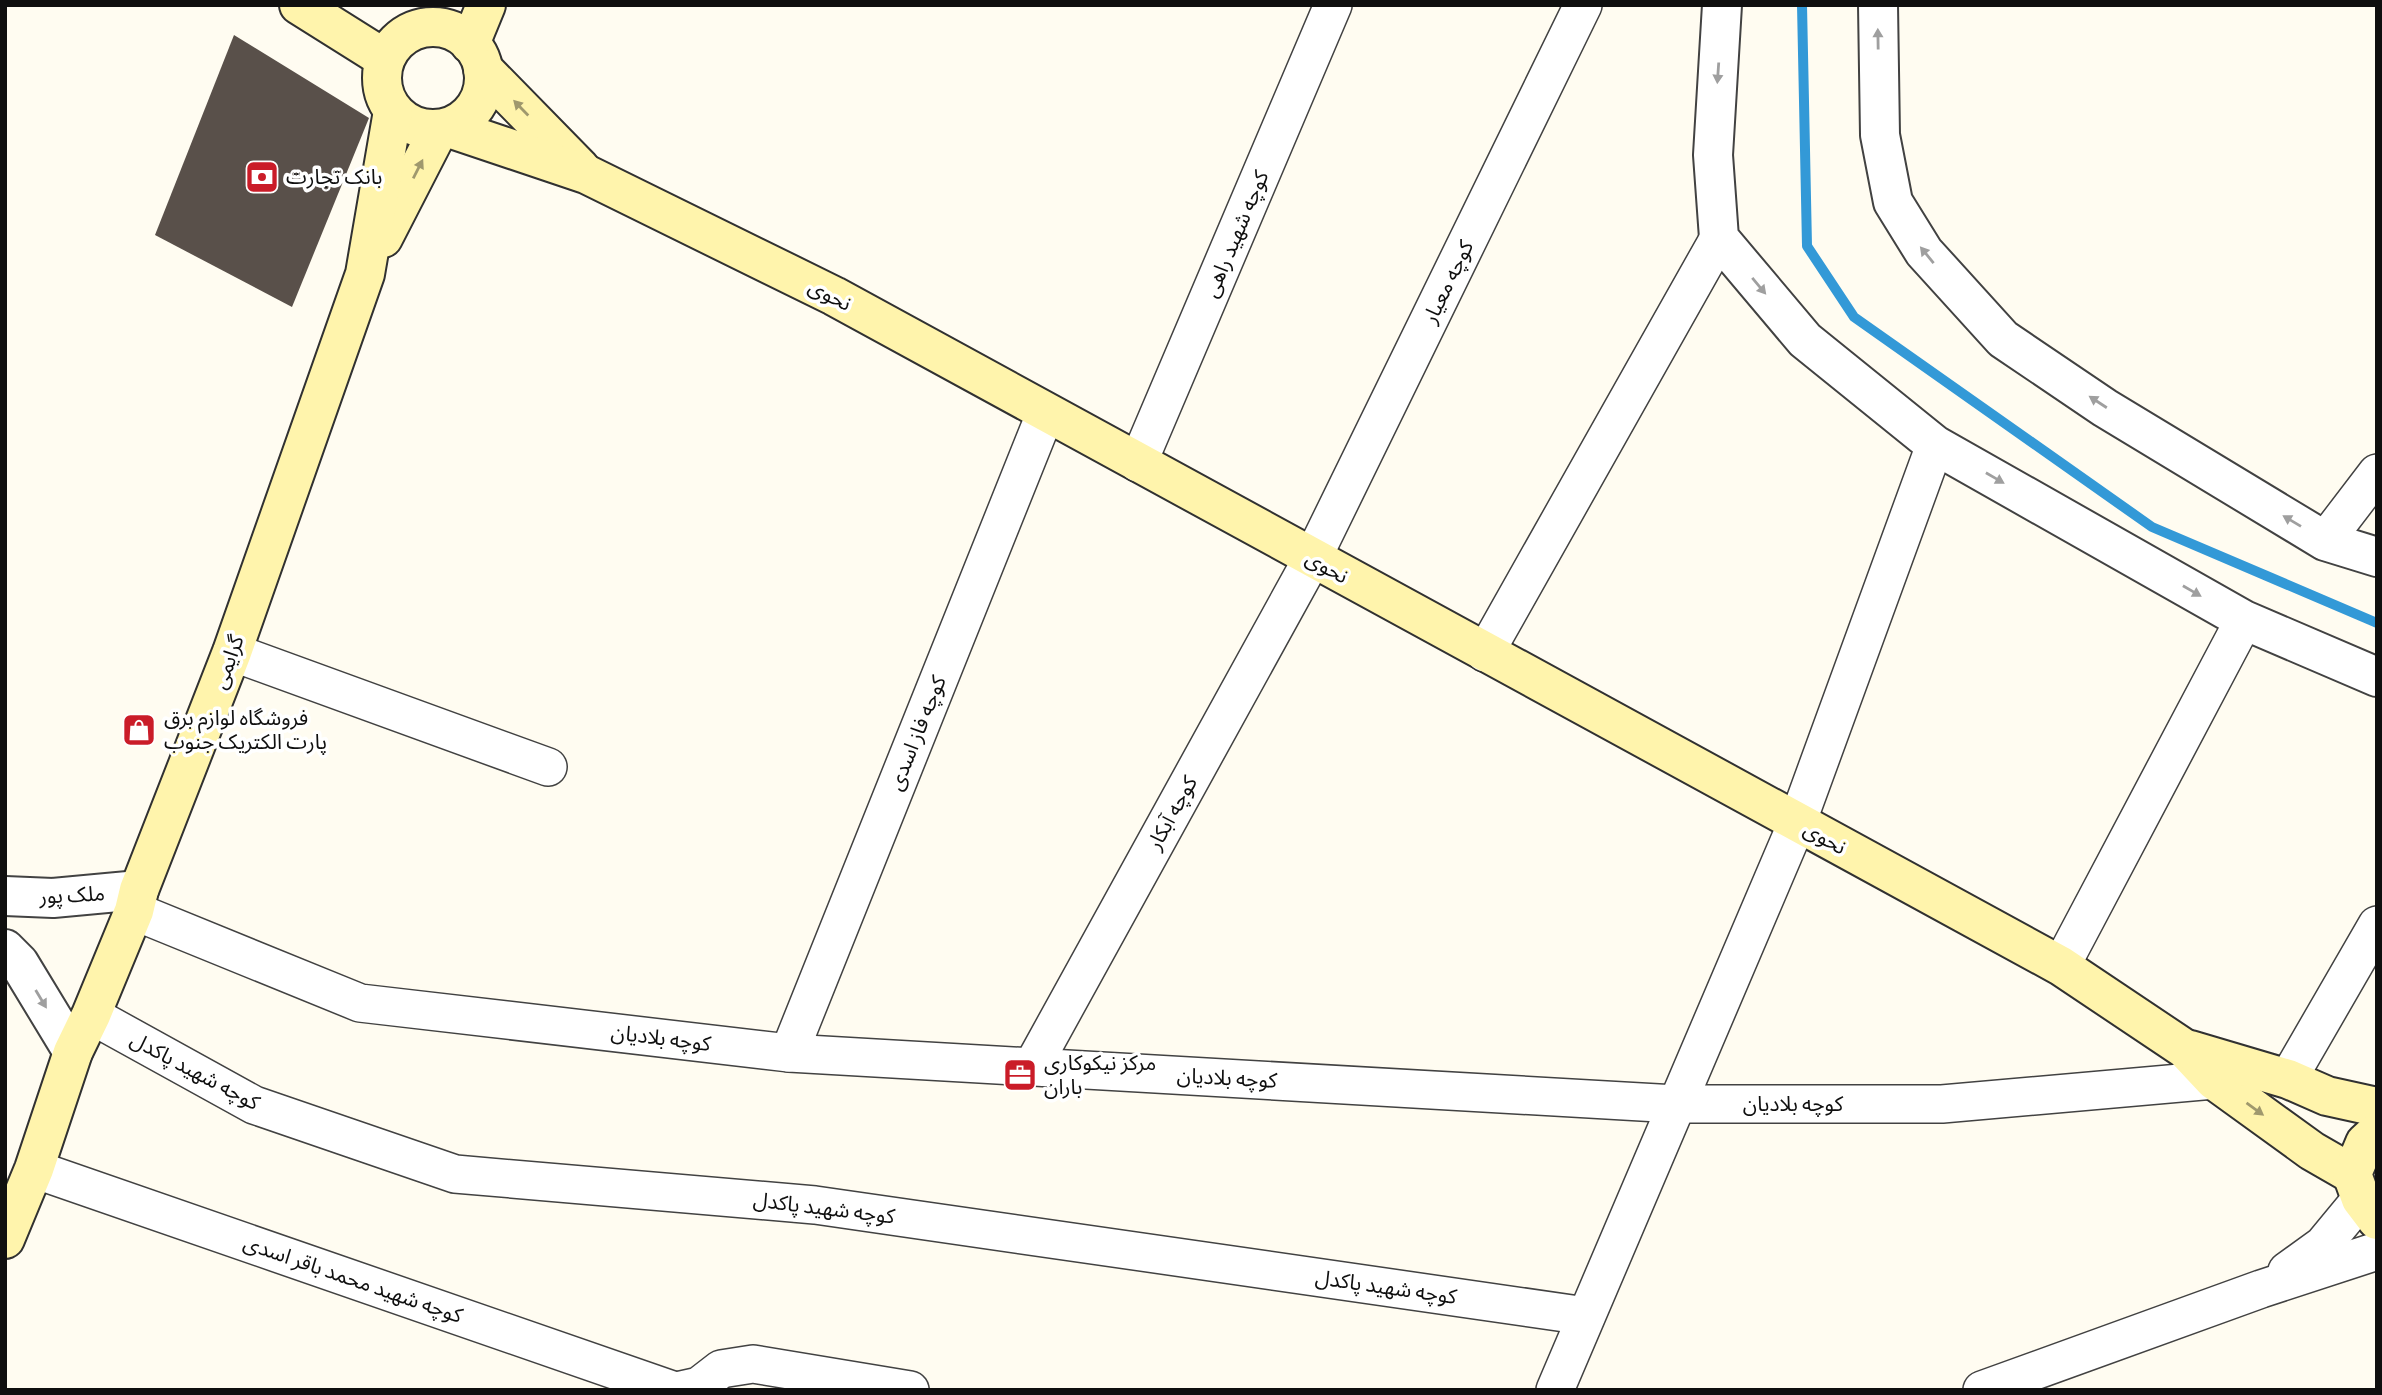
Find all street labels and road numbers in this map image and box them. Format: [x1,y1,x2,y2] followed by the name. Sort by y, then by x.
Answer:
[1193,164,1275,301] street label: کوچه شهید راهی
[1412,234,1479,329] street label: کوچه معیار
[804,269,858,317] street label: نحوی
[1301,540,1355,589] street label: نحوی
[202,630,250,692] street label: گرایمی
[878,670,952,794] street label: کوچه فاز اسدی
[1136,769,1203,855] street label: کوچه آبکار
[1799,811,1853,860] street label: نحوی
[37,875,106,910] street label: ملک پور
[610,1014,713,1057] street label: کوچه بلادیان
[126,1022,267,1116] street label: کوچه شهید پاکدل
[1176,1057,1278,1094] street label: کوچه بلادیان
[1743,1086,1844,1117] street label: کوچه بلادیان
[752,1181,897,1230] street label: کوچه شهید پاکدل
[240,1225,468,1329] street label: کوچه شهید محمد باقر اسدی
[1314,1259,1459,1310] street label: کوچه شهید پاکدل

